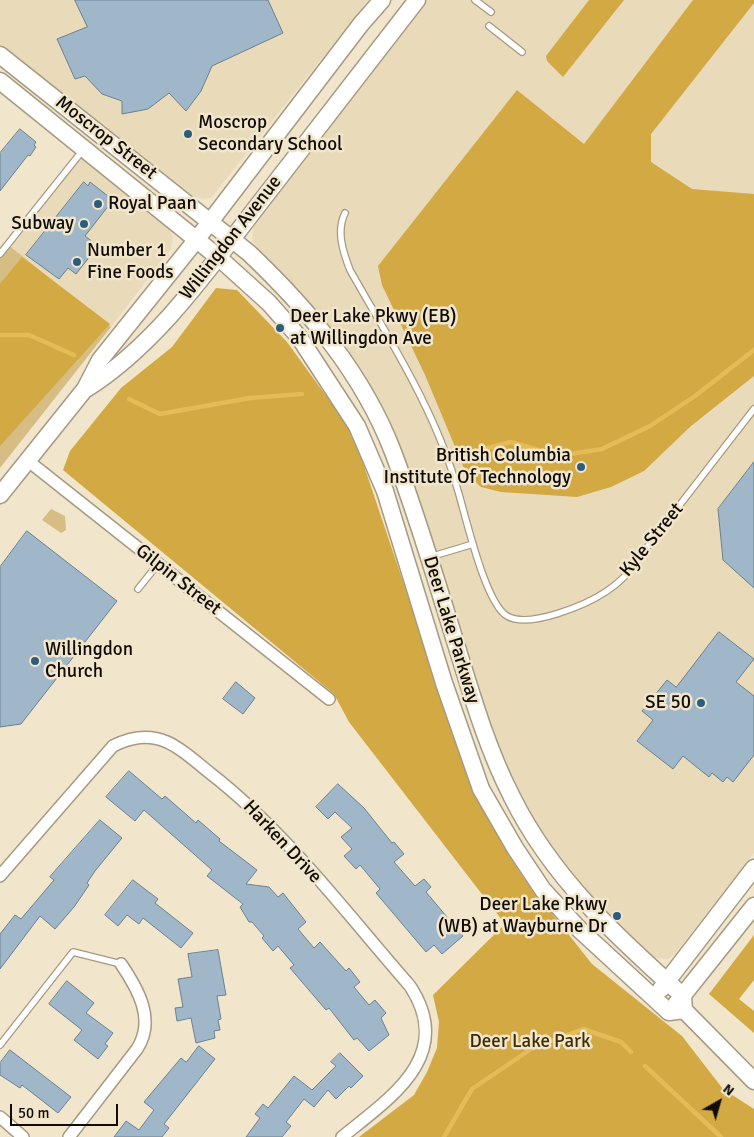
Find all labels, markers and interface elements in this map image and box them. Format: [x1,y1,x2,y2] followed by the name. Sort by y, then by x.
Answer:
[51,91,161,185] street label: Moscrop Street
[198,112,343,156] place label: Moscrop Secondary School
[182,128,194,140] marker: Moscrop Secondary School
[175,171,287,305] street label: Willingdon Avenue
[108,193,197,215] place label: Royal Paan
[92,198,104,210] marker: Royal Paan
[11,213,74,235] place label: Subway
[78,218,90,230] marker: Subway
[87,240,174,284] place label: Number 1 Fine Foods
[71,256,83,268] marker: Number 1 Fine Foods
[290,306,457,350] place label: Deer Lake Pkwy (EB) at Willingdon Ave
[274,322,286,334] marker: Deer Lake Pkwy (EB) at Willingdon Ave
[384,445,571,489] place label: British Columbia Institute Of Technology
[575,461,587,473] marker: British Columbia Institute Of Technology
[615,498,689,582] street label: Kyle Street
[131,540,225,620] street label: Gilpin Street
[418,553,484,707] street label: Deer Lake Parkway
[45,639,133,683] place label: Willingdon Church
[29,655,41,667] marker: Willingdon Church
[645,692,691,714] place label: SE 50
[695,697,707,709] marker: SE 50
[238,796,326,888] street label: Harken Drive
[438,894,607,938] place label: Deer Lake Pkwy (WB) at Wayburne Dr
[611,910,623,922] marker: Deer Lake Pkwy (WB) at Wayburne Dr
[469,1031,591,1053] park label: Deer Lake Park
[694,1077,744,1127] north arrow
[719,1080,738,1099] text: N
[12,1094,120,1126] scale bar
[18,1104,49,1122] text: 50 m

